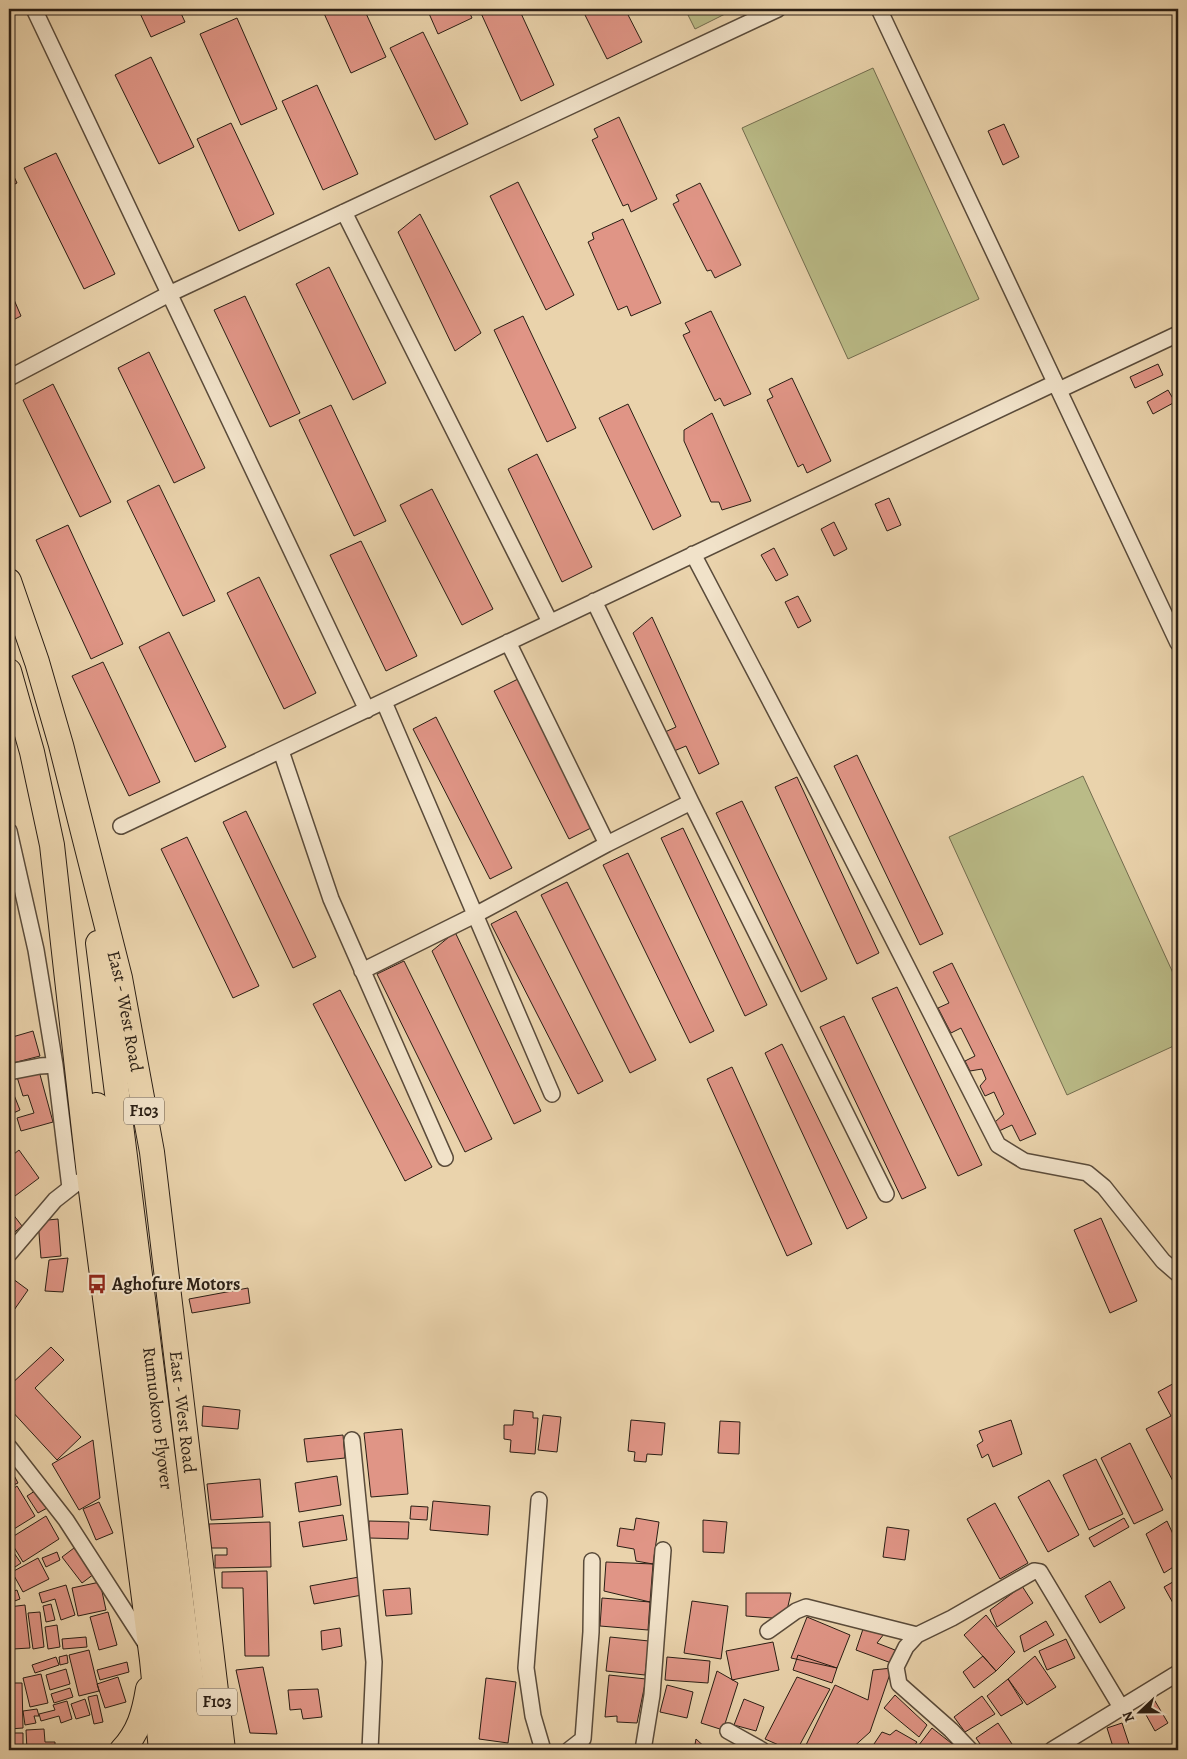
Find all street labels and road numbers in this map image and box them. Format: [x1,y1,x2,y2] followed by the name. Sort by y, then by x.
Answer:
[102,948,149,1074] street label: East - West Road
[124,1098,164,1124] road number: F103
[137,1346,179,1491] street label: Rumuokoro Flyover
[164,1349,202,1475] street label: East - West Road
[197,1688,237,1715] road number: F103

